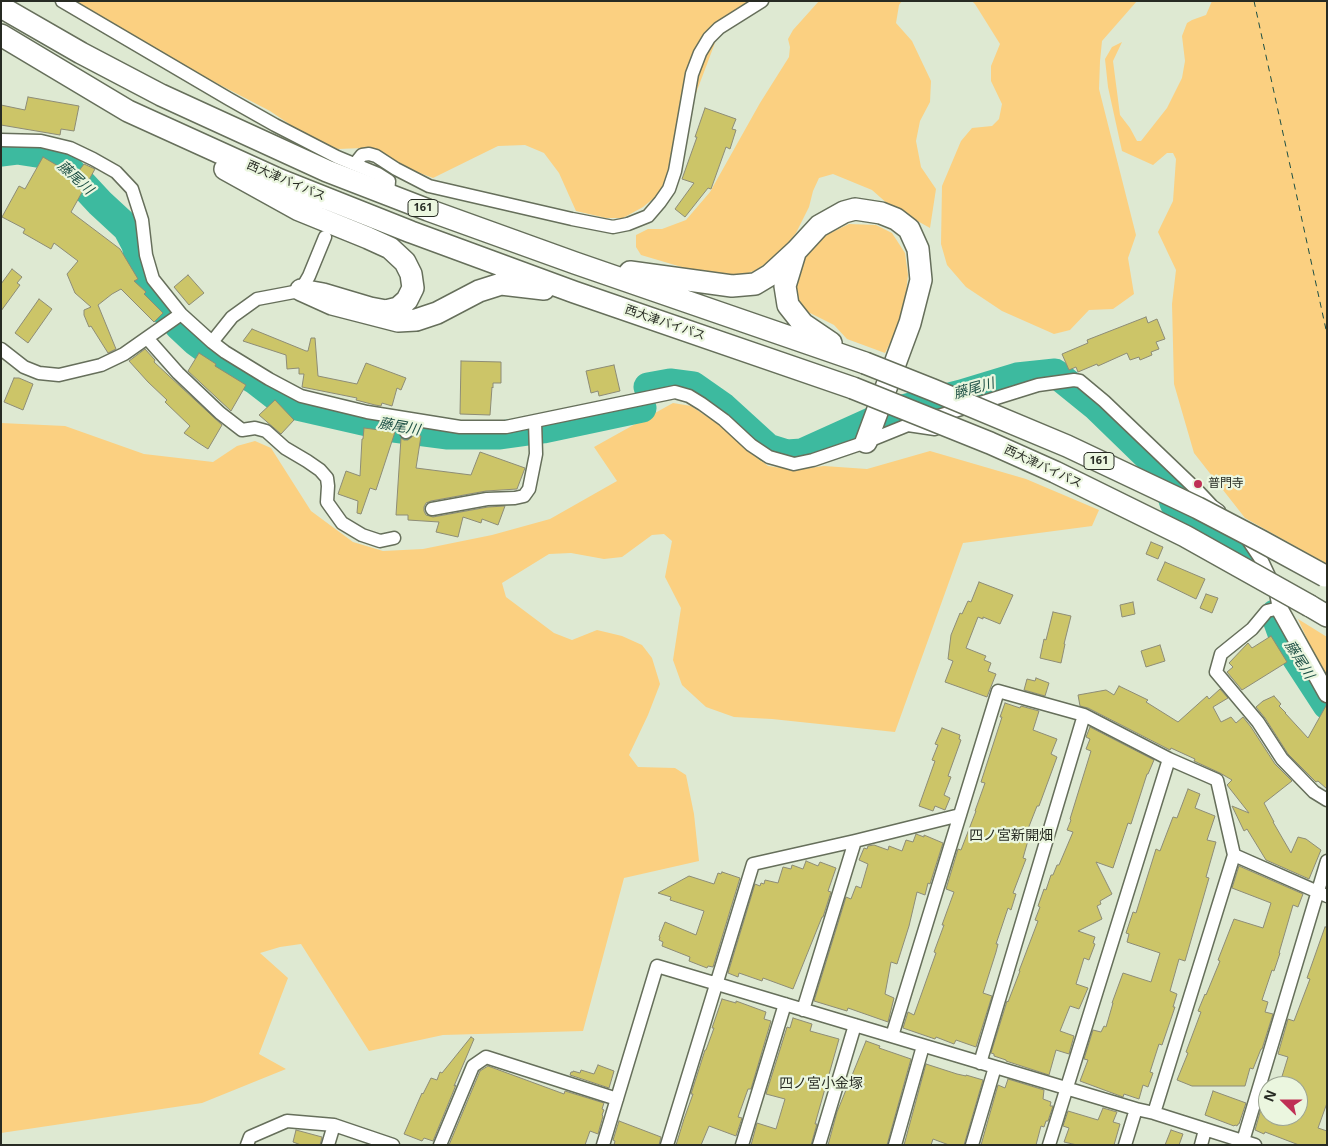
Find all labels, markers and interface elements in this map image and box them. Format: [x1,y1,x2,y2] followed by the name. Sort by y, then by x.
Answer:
[54,158,96,198] water label: 藤尾川
[245,158,327,204] street label: 西大津バイパス
[408,200,438,217] road number: 161
[623,303,707,343] street label: 西大津バイパス
[951,375,997,403] water label: 藤尾川
[377,415,421,439] water label: 藤尾川
[1002,443,1084,491] street label: 西大津バイパス
[1084,452,1114,470] road number: 161
[1208,477,1244,491] place label: 普門寺
[1192,478,1204,490] marker: 普門寺
[1281,638,1317,682] water label: 藤尾川
[969,828,1053,844] district label: 四ノ宮新開畑
[779,1076,863,1092] district label: 四ノ宮小金塚
[1258,1076,1308,1126] north arrow
[1259,1087,1280,1104] text: N

